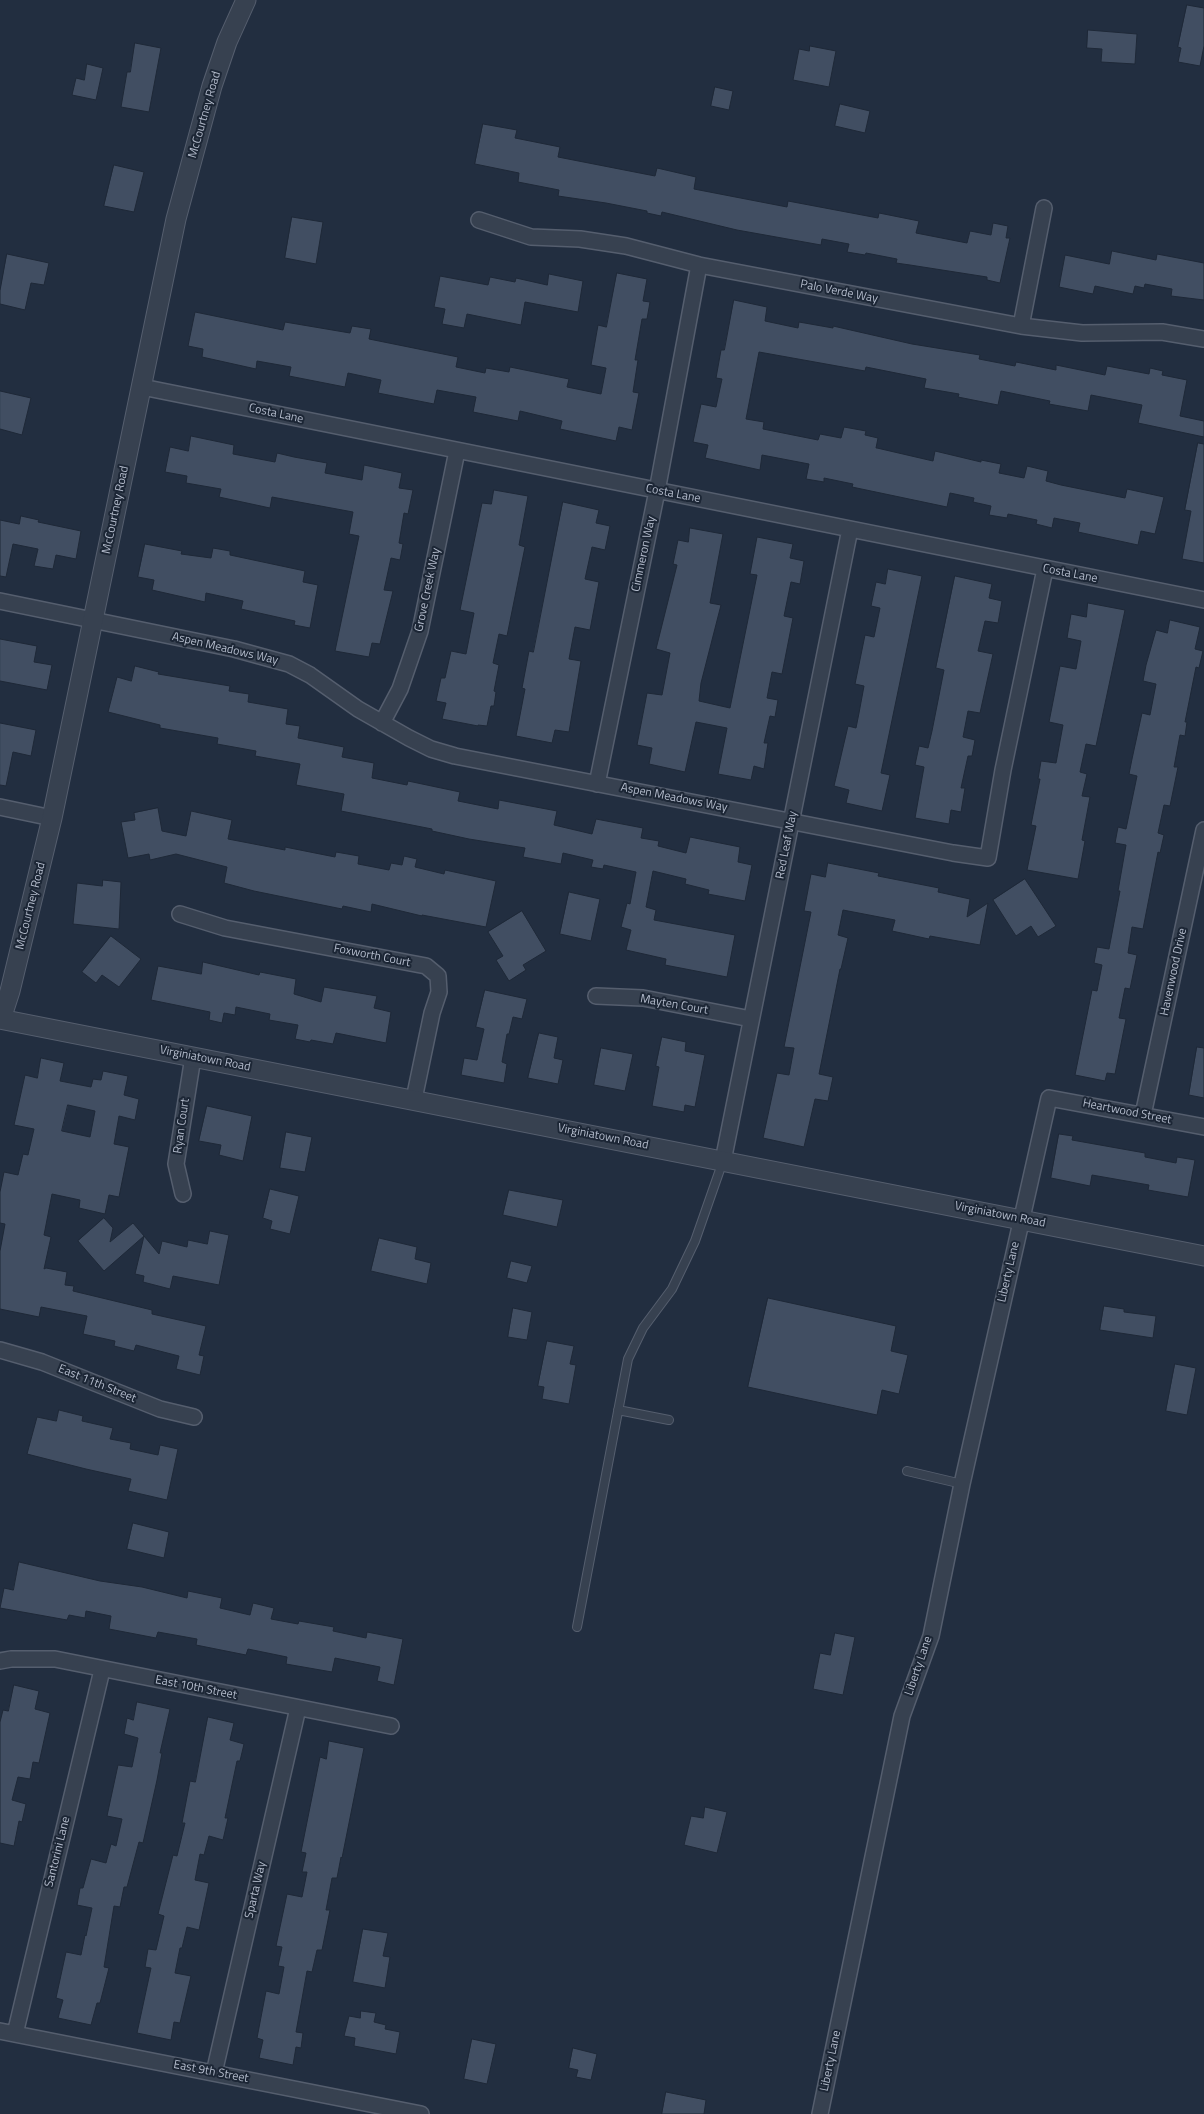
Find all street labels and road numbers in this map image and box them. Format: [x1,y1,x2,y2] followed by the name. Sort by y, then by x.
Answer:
[186,70,224,160] street label: McCourtney Road
[799,277,879,307] street label: Palo Verde Way
[247,401,305,427] street label: Costa Lane
[100,465,132,555] street label: McCourtney Road
[644,482,702,506] street label: Costa Lane
[629,515,659,593] street label: Cimmeron Way
[412,547,444,633] street label: Grove Creek Way
[1041,562,1099,586] street label: Costa Lane
[171,630,279,668] street label: Aspen Meadows Way
[619,781,729,815] street label: Aspen Meadows Way
[773,810,801,880] street label: Red Leaf Way
[13,861,49,951] street label: McCourtney Road
[1158,927,1190,1017] street label: Havenwood Drive
[332,941,412,971] street label: Foxworth Court
[639,992,709,1018] street label: Mayten Court
[158,1043,252,1075] street label: Virginiatown Road
[1081,1096,1173,1128] street label: Heartwood Street
[171,1097,193,1155] street label: Ryan Court
[556,1121,650,1153] street label: Virginiatown Road
[953,1199,1047,1231] street label: Virginiatown Road
[995,1240,1023,1304] street label: Liberty Lane
[56,1362,138,1406] street label: East 11th Street
[902,1634,936,1698] street label: Liberty Lane
[154,1673,238,1703] street label: East 10th Street
[42,1815,74,1889] street label: Santorini Lane
[242,1860,270,1920] street label: Sparta Way
[818,2029,844,2093] street label: Liberty Lane
[172,2058,250,2086] street label: East 9th Street

